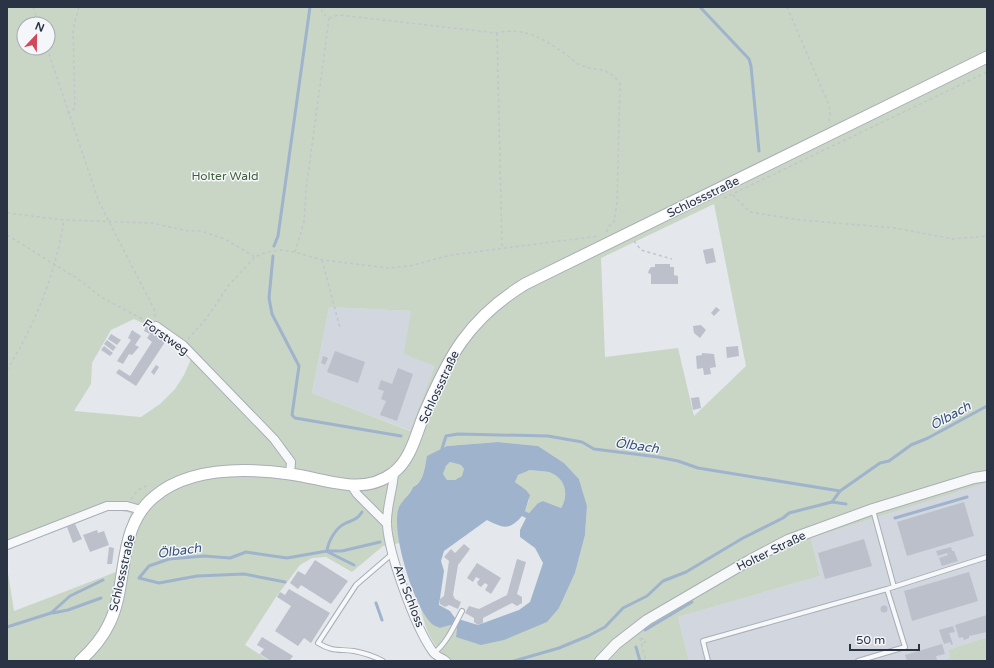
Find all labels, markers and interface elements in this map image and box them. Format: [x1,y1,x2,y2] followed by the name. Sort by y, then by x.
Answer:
[16,16,56,56] north arrow
[33,20,46,35] text: N
[191,169,259,183] park label: Holter Wald
[665,173,742,221] street label: Schlossstraße
[140,316,192,358] street label: Forstweg
[416,348,462,426] street label: Schlossstraße
[927,398,975,434] water label: Ölbach
[614,435,661,457] water label: Ölbach
[734,528,808,574] street label: Holter Straße
[106,533,138,613] street label: Schlossstraße
[156,540,203,562] water label: Ölbach
[391,563,427,629] street label: Am Schloss
[850,626,919,652] scale bar
[856,633,885,647] text: 50 m

